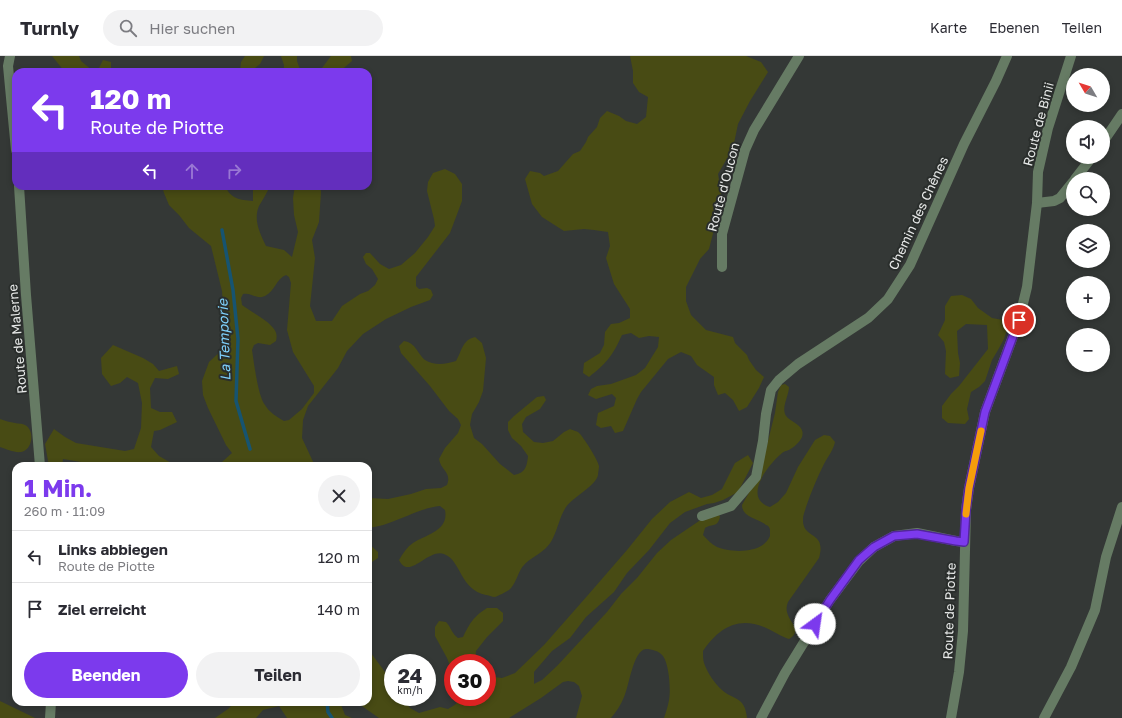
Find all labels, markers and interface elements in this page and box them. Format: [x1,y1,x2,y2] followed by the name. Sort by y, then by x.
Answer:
[103,10,383,46] search box
[20,16,79,39] text: Turnly
[117,17,139,39] icon: search
[149,19,235,37] text: Hier suchen
[930,19,967,36] text: Karte
[989,19,1040,36] text: Ebenen
[1062,19,1102,36] text: Teilen
[1066,68,1110,112] north arrow
[1066,68,1110,372] map controls
[1019,80,1057,168] street label: Route de Binii
[90,82,171,115] text: 120 m
[24,84,76,136] icon: left
[90,116,224,138] text: Route de Piotte
[1066,120,1110,164] button: sound
[703,141,743,233] street label: Route d'Oucon
[885,154,951,272] street label: Chemin des Chênes
[139,160,161,182] icon: left
[181,160,203,182] icon: ahead
[223,160,245,182] icon: right
[1066,172,1110,216] button: search
[1066,224,1110,268] button: layers
[1066,276,1110,320] button: +
[4,284,30,394] street label: Route de Malerne
[214,298,233,381] water label: La Temporie
[1002,303,1036,337] pin
[1008,309,1030,331] icon: arrive
[1066,328,1110,372] button: −
[24,473,93,502] text: 1 Min.
[318,475,360,517] button: close
[24,503,105,519] text: 260 m · 11:09
[58,540,168,558] text: Links abbiegen
[24,546,46,568] icon: left
[318,548,360,566] text: 120 m
[58,558,155,574] text: Route de Piotte
[939,562,959,660] street label: Route de Piotte
[24,598,46,620] icon: arrive
[58,600,146,618] text: Ziel erreicht
[317,600,360,618] text: 140 m
[794,603,836,645] position arrow
[24,652,188,698] button: Beenden
[196,652,360,698] button: Teilen
[444,654,496,706] speed limit sign: 30
[398,663,422,687] text: 24
[397,684,423,696] text: km/h

